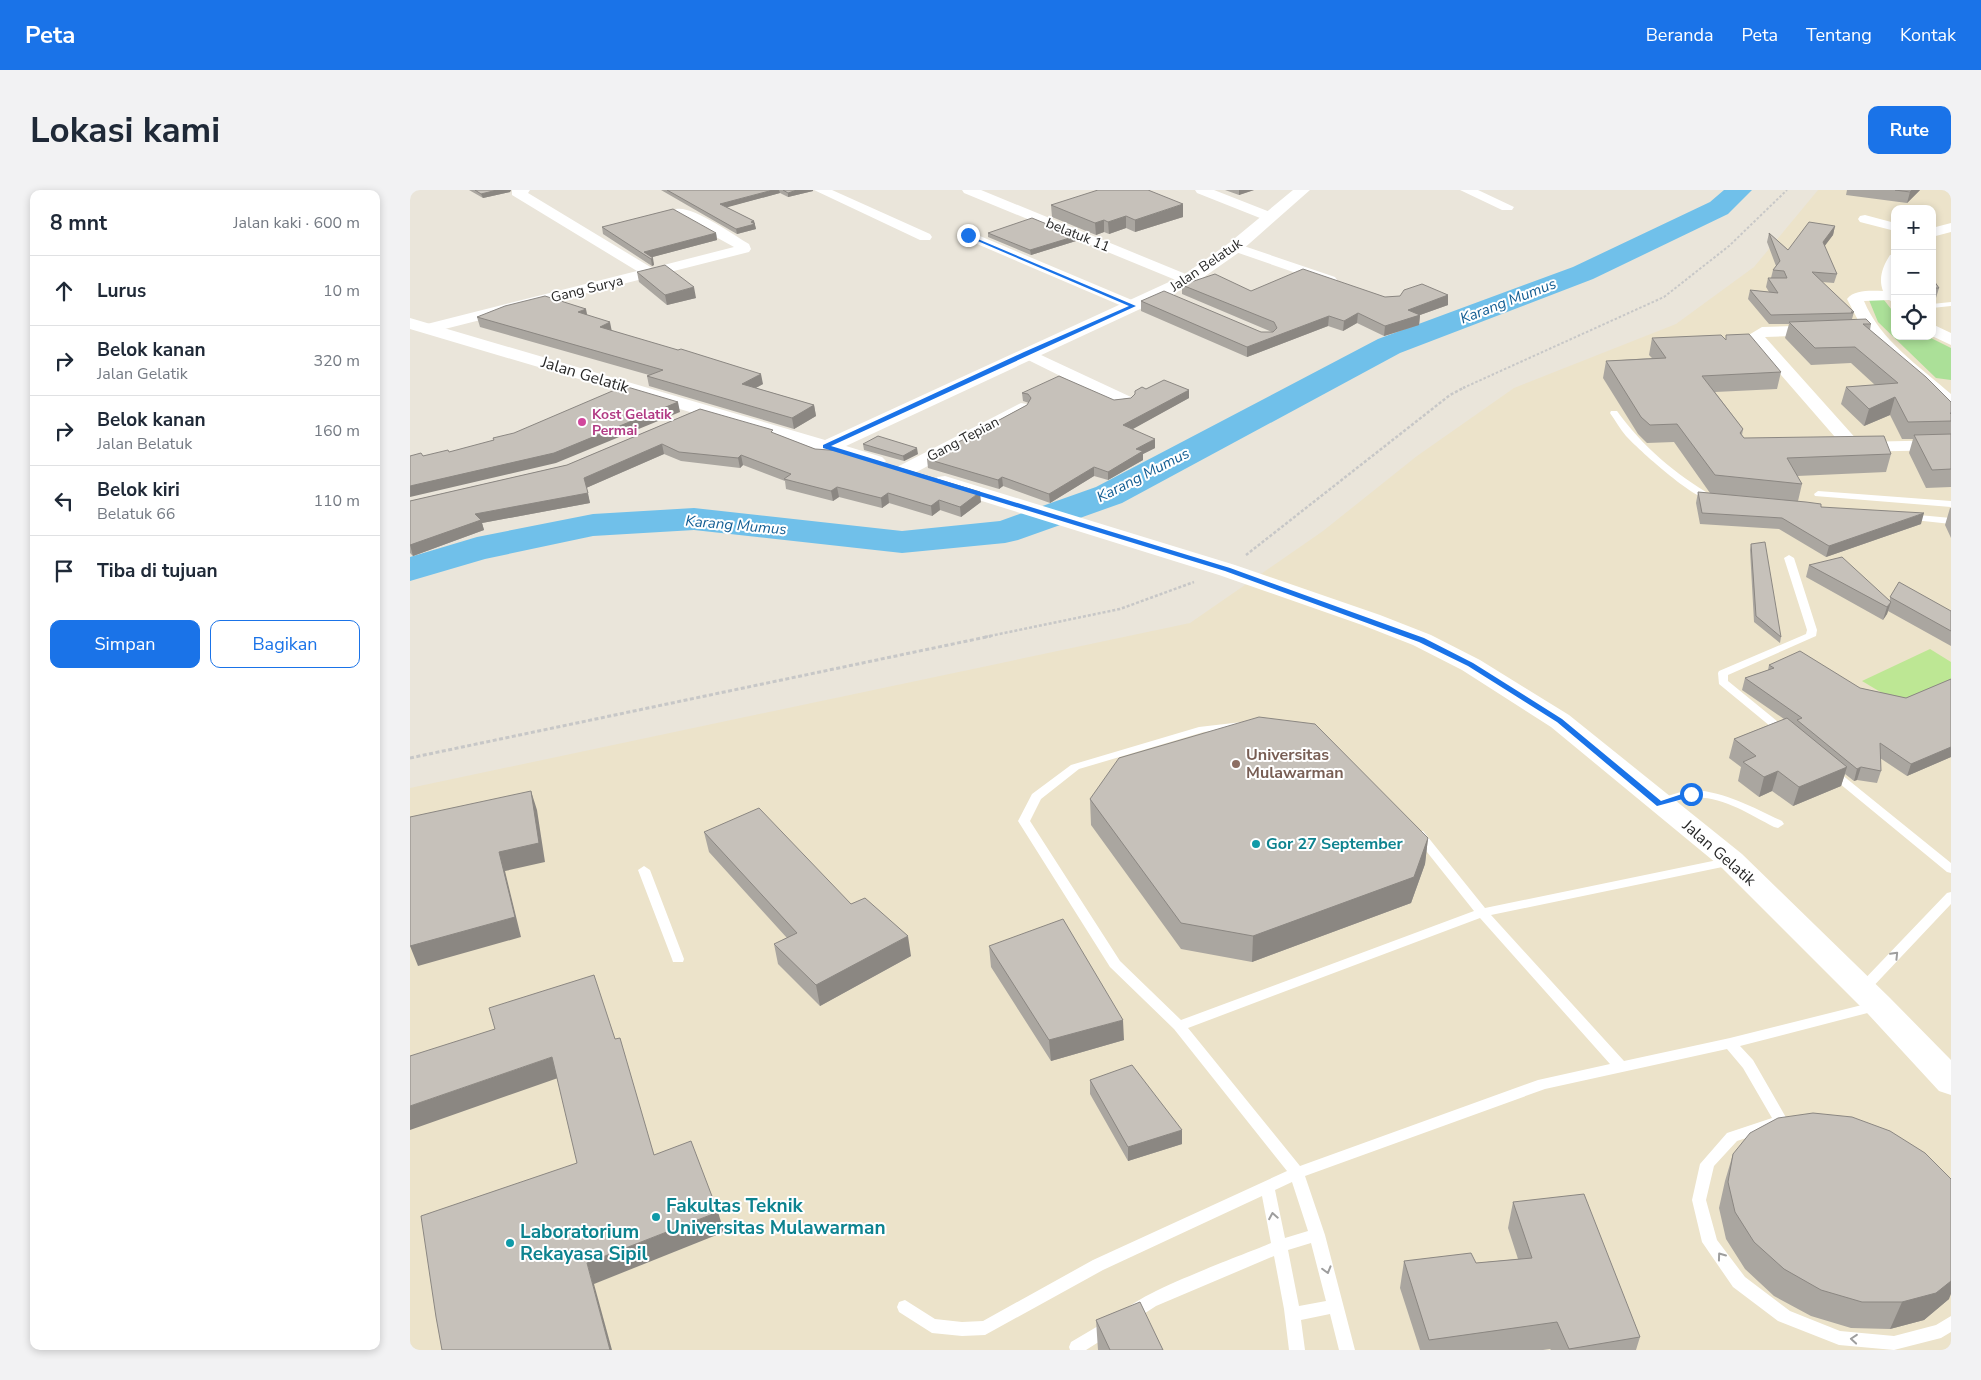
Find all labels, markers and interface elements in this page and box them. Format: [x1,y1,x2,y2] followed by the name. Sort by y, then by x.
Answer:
[25,19,75,51] text: Peta
[1646,23,1714,47] text: Beranda
[1742,23,1778,47] text: Peta
[1806,23,1872,47] text: Tentang
[1900,23,1956,47] text: Kontak
[1868,106,1951,154] button: Rute
[30,107,220,154] text: Lokasi kami
[1891,205,1936,340] map controls
[1891,205,1936,250] button: +
[50,209,107,237] text: 8 mnt
[233,212,360,234] text: Jalan kaki · 600 m
[1043,214,1113,256] street label: belatuk 11
[957,224,980,247] route end
[1165,233,1247,297] street label: Jalan Belatuk
[1891,250,1936,295] button: −
[549,271,625,307] street label: Gang Surya
[1457,273,1559,329] water label: Karang Mumus
[50,277,78,305] icon: ahead
[97,278,146,304] text: Lurus
[323,280,360,302] text: 10 m
[1891,295,1936,340] button: locate
[97,337,206,363] text: Belok kanan
[50,347,78,375] icon: right
[313,350,360,372] text: 320 m
[537,351,633,399] street label: Jalan Gelatik
[97,363,188,385] text: Jalan Gelatik
[592,405,672,440] place label: Kost Gelatik Permai
[97,407,206,433] text: Belok kanan
[924,412,1002,466] street label: Gang Tepian
[576,416,588,428] marker: Kost Gelatik Permai
[50,417,78,445] icon: right
[313,420,360,442] text: 160 m
[97,433,192,455] text: Jalan Belatuk
[1093,443,1193,507] water label: Karang Mumus
[97,477,180,503] text: Belok kiri
[50,487,78,515] icon: left
[313,490,360,512] text: 110 m
[97,503,175,525] text: Belatuk 66
[685,511,787,539] water label: Karang Mumus
[50,557,78,585] icon: arrive
[97,558,218,584] text: Tiba di tujuan
[50,620,200,668] button: Simpan
[210,620,360,668] button: Bagikan
[1246,744,1344,784] place label: Universitas Mulawarman
[1230,758,1242,770] marker: Universitas Mulawarman
[1680,783,1703,806] route start
[1677,814,1761,892] street label: Jalan Gelatik
[1266,833,1403,855] place label: Gor 27 September
[1250,838,1262,850] marker: Gor 27 September
[1889,951,1898,960] one-way arrow
[666,1193,886,1241] place label: Fakultas Teknik Universitas Mulawarman
[650,1211,662,1223] marker: Fakultas Teknik Universitas Mulawarman
[1268,1212,1278,1221] one-way arrow
[520,1219,648,1267] place label: Laboratorium Rekayasa Sipil
[504,1237,516,1249] marker: Laboratorium Rekayasa Sipil
[1717,1253,1727,1262] one-way arrow
[1321,1265,1331,1273] one-way arrow
[1850,1334,1858,1345] one-way arrow

